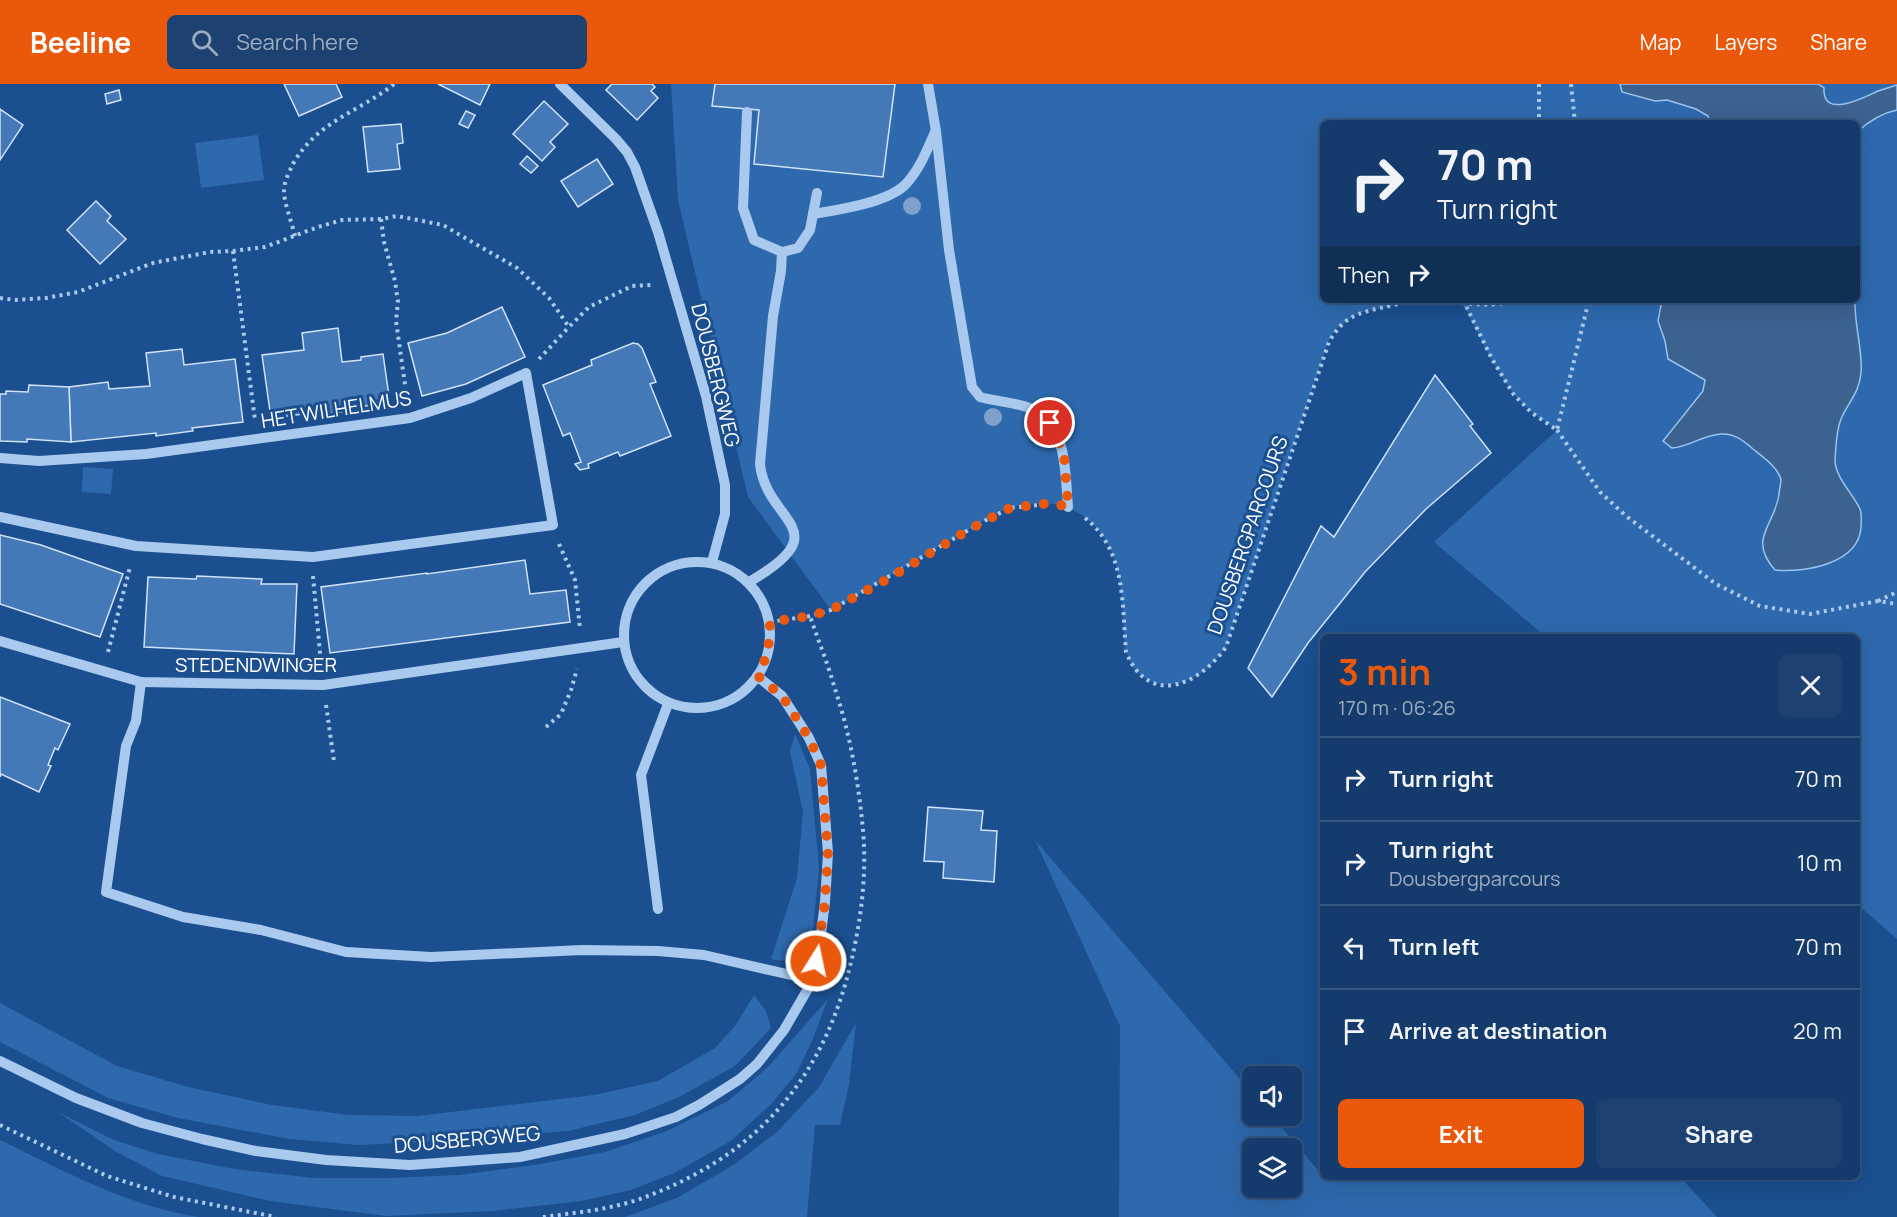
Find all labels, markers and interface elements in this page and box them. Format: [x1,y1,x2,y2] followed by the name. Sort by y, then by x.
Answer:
[167,15,587,69] search box
[30,23,131,61] text: Beeline
[188,26,221,59] icon: search
[236,27,359,57] text: Search here
[1640,28,1681,56] text: Map
[1714,28,1777,56] text: Layers
[1810,28,1867,56] text: Share
[1437,135,1533,193] text: 70 m
[1338,144,1416,222] icon: right
[1437,190,1558,227] text: Turn right
[1402,258,1435,291] icon: right
[1338,260,1390,290] text: Then
[685,300,747,450] street label: DOUSBERGWEG
[259,384,413,434] street label: HET WILHELMUS
[1024,397,1075,448] pin
[1033,406,1066,439] icon: arrive
[1200,432,1294,638] street label: DOUSBERGPARCOURS
[1338,647,1431,696] text: 3 min
[175,651,337,678] street label: STEDENDWINGER
[1779,654,1842,717] button: close
[1338,694,1456,721] text: 170 m · 06:26
[1338,763,1371,796] icon: right
[1389,764,1494,794] text: Turn right
[1794,764,1842,794] text: 70 m
[1389,835,1494,865] text: Turn right
[1338,847,1371,880] icon: right
[1797,848,1842,878] text: 10 m
[1389,865,1561,892] text: Dousbergparcours
[784,929,848,993] position arrow
[1338,931,1371,964] icon: left
[1389,932,1479,962] text: Turn left
[1794,932,1842,962] text: 70 m
[1338,1015,1371,1048] icon: arrive
[1389,1016,1607,1046] text: Arrive at destination
[1793,1016,1842,1046] text: 20 m
[1242,1066,1302,1198] map controls
[1242,1066,1302,1126] button: sound
[1338,1099,1584,1168] button: Exit
[1596,1099,1842,1168] button: Share
[393,1119,541,1159] street label: DOUSBERGWEG
[1242,1138,1302,1198] button: layers

